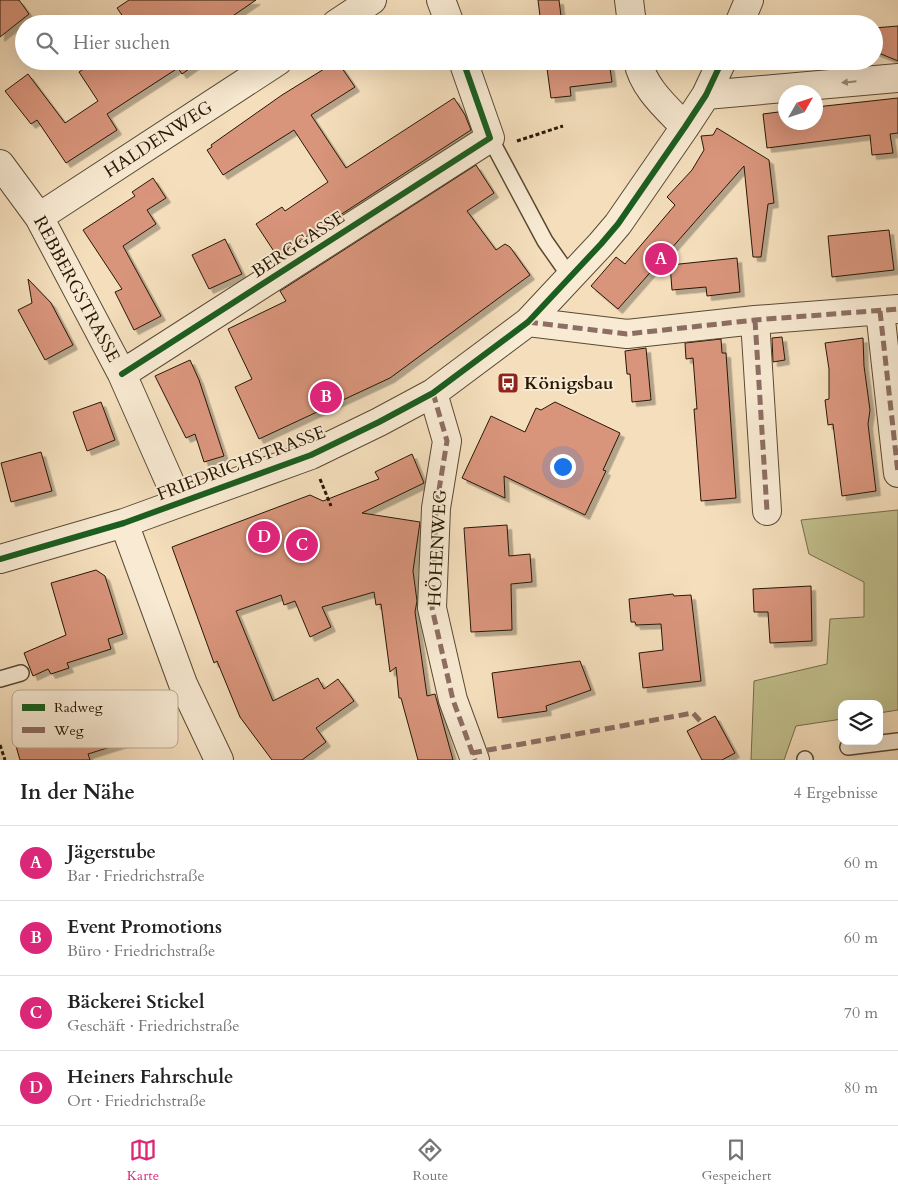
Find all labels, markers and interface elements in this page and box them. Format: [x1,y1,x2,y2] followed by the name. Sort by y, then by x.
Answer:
[15,15,883,70] search box
[33,29,61,57] icon: search
[73,30,170,56] text: Hier suchen
[841,79,857,87] one-way arrow
[778,85,823,130] north arrow
[99,95,218,184] street label: HALDENWEG
[247,205,350,284] street label: BERGGASSE
[27,212,126,367] street label: REBBERGSTRASSE
[645,240,677,278] pin: A
[496,371,520,395] bus stop icon: Königsbau
[524,371,614,396] place label: Königsbau
[310,378,342,416] pin: B
[153,420,329,507] street label: FRIEDRICHSTRASSE
[550,454,576,480] your location
[422,489,453,607] street label: HÖHENWEG
[248,518,280,556] pin: D
[286,526,318,564] pin: C
[12,690,178,748] legend
[54,698,103,717] text: Radweg
[838,700,883,745] map controls
[838,700,883,745] button: layers
[53,721,84,740] text: Weg
[20,778,135,807] text: In der Nähe
[793,782,878,804] text: 4 Ergebnisse
[67,839,156,865] text: Jägerstube
[30,852,42,874] text: A
[844,852,878,874] text: 60 m
[67,865,205,887] text: Bar · Friedrichstraße
[67,914,222,940] text: Event Promotions
[30,927,42,949] text: B
[844,927,878,949] text: 60 m
[67,940,215,962] text: Büro · Friedrichstraße
[67,989,204,1015] text: Bäckerei Stickel
[30,1002,42,1024] text: C
[844,1002,878,1024] text: 70 m
[67,1015,240,1037] text: Geschäft · Friedrichstraße
[67,1064,233,1090] text: Heiners Fahrschule
[29,1077,43,1099] text: D
[844,1077,878,1099] text: 80 m
[67,1090,206,1112] text: Ort · Friedrichstraße
[127,1136,159,1185] tab: Karte
[412,1136,448,1185] tab: Route
[701,1136,771,1185] tab: Gespeichert

